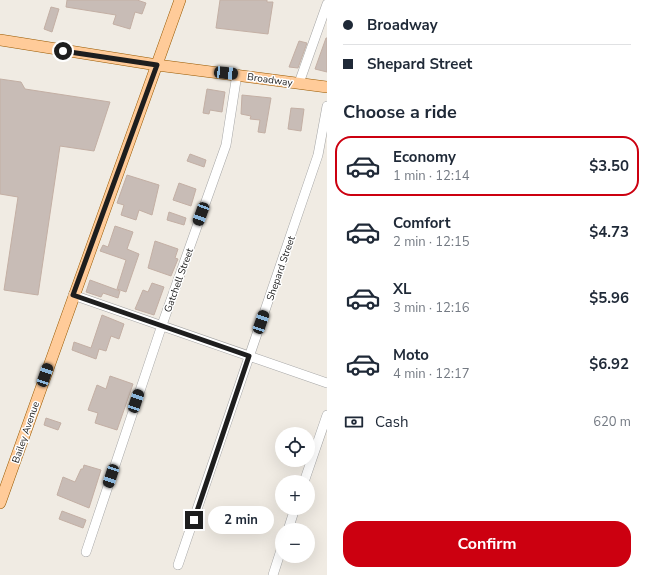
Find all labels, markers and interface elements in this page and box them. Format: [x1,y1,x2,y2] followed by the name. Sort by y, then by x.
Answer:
[367,15,438,35] text: Broadway
[54,42,72,60] route start
[367,54,472,74] text: Shepard Street
[213,66,239,80] car
[246,70,294,90] street label: Broadway
[343,100,457,124] text: Choose a ride
[393,147,456,167] text: Economy
[345,148,381,184] icon: car
[589,156,629,176] text: $3.50
[393,167,469,185] text: 1 min · 12:14
[191,201,211,227] car
[393,213,450,233] text: Comfort
[345,214,381,250] icon: car
[589,222,629,242] text: $4.73
[393,233,469,251] text: 2 min · 12:15
[263,234,299,303] street label: Shepard Street
[161,246,197,314] street label: Gatchell Street
[393,279,412,299] text: XL
[345,280,381,316] icon: car
[589,288,629,308] text: $5.96
[393,299,469,317] text: 3 min · 12:16
[251,309,271,335] car
[393,345,429,365] text: Moto
[345,346,381,382] icon: car
[589,354,629,374] text: $6.92
[35,362,55,388] car
[393,365,469,383] text: 4 min · 12:17
[127,388,145,414] car
[9,400,43,465] street label: Bailey Avenue
[343,411,365,433] icon: cash
[375,412,409,432] text: Cash
[593,413,631,431] text: 620 m
[275,427,315,563] map controls
[275,427,315,467] button: locate
[102,463,120,489] car
[275,475,315,515] button: +
[208,506,274,534] callout: 2 min
[185,511,203,529] route end
[224,511,258,529] text: 2 min
[343,521,631,567] button: Confirm
[275,523,315,563] button: −

